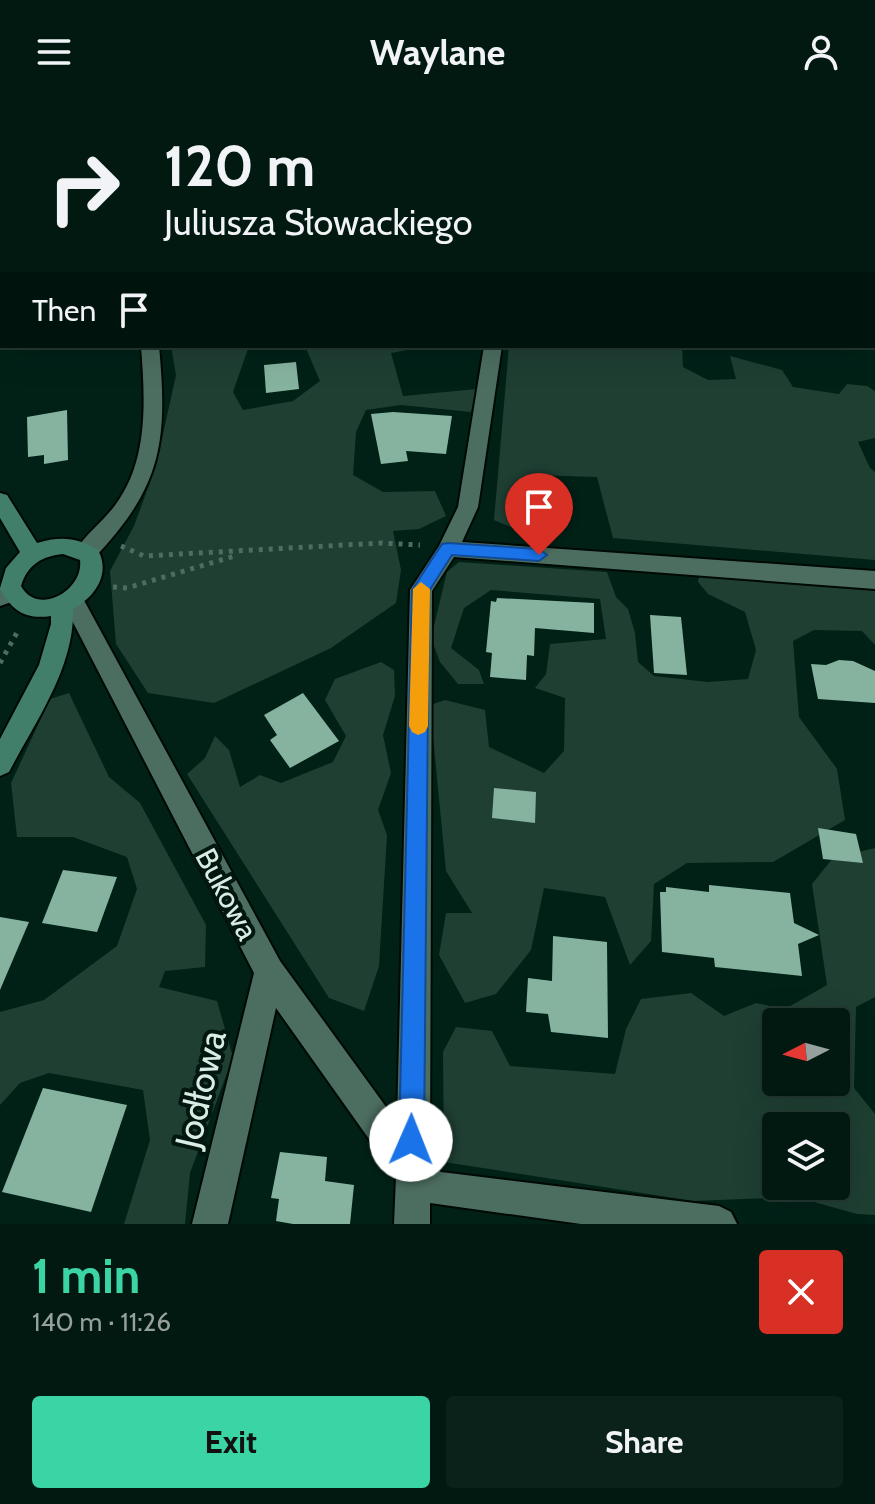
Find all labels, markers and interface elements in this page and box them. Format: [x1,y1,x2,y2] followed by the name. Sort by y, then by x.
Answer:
[32,30,76,74] icon: menu
[370,30,505,74] text: Waylane
[799,30,843,74] icon: person
[164,132,315,200] text: 120 m
[32,136,136,240] icon: right
[164,200,473,244] text: Juliusza Słowackiego
[112,288,156,332] icon: arrive
[32,292,96,329] text: Then
[505,473,573,555] pin
[517,485,561,529] icon: arrive
[188,842,267,947] street label: Bukowa
[762,1008,850,1096] north arrow
[762,1008,850,1200] map controls
[165,1026,235,1153] street label: Jodłowa
[369,1098,453,1182] position arrow
[762,1112,850,1200] button: layers
[32,1247,140,1305] text: 1 min
[759,1250,843,1334] button: close
[32,1306,171,1338] text: 140 m · 11:26
[32,1396,430,1488] button: Exit
[446,1396,843,1488] button: Share

